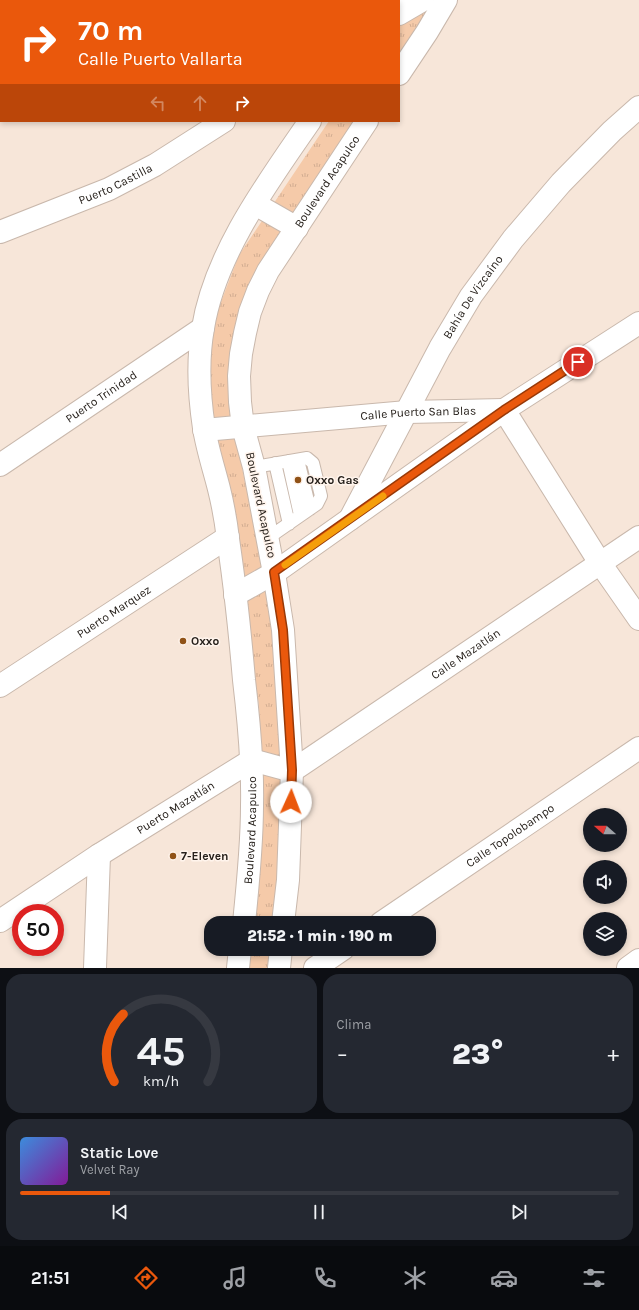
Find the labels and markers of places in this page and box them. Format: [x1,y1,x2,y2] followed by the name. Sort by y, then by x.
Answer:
[561,345,595,379] pin
[306,473,359,487] place label: Oxxo Gas
[293,475,303,485] marker: Oxxo Gas
[191,634,219,648] place label: Oxxo
[178,636,188,646] marker: Oxxo
[181,849,229,863] place label: 7-Eleven
[168,851,178,861] marker: 7-Eleven

